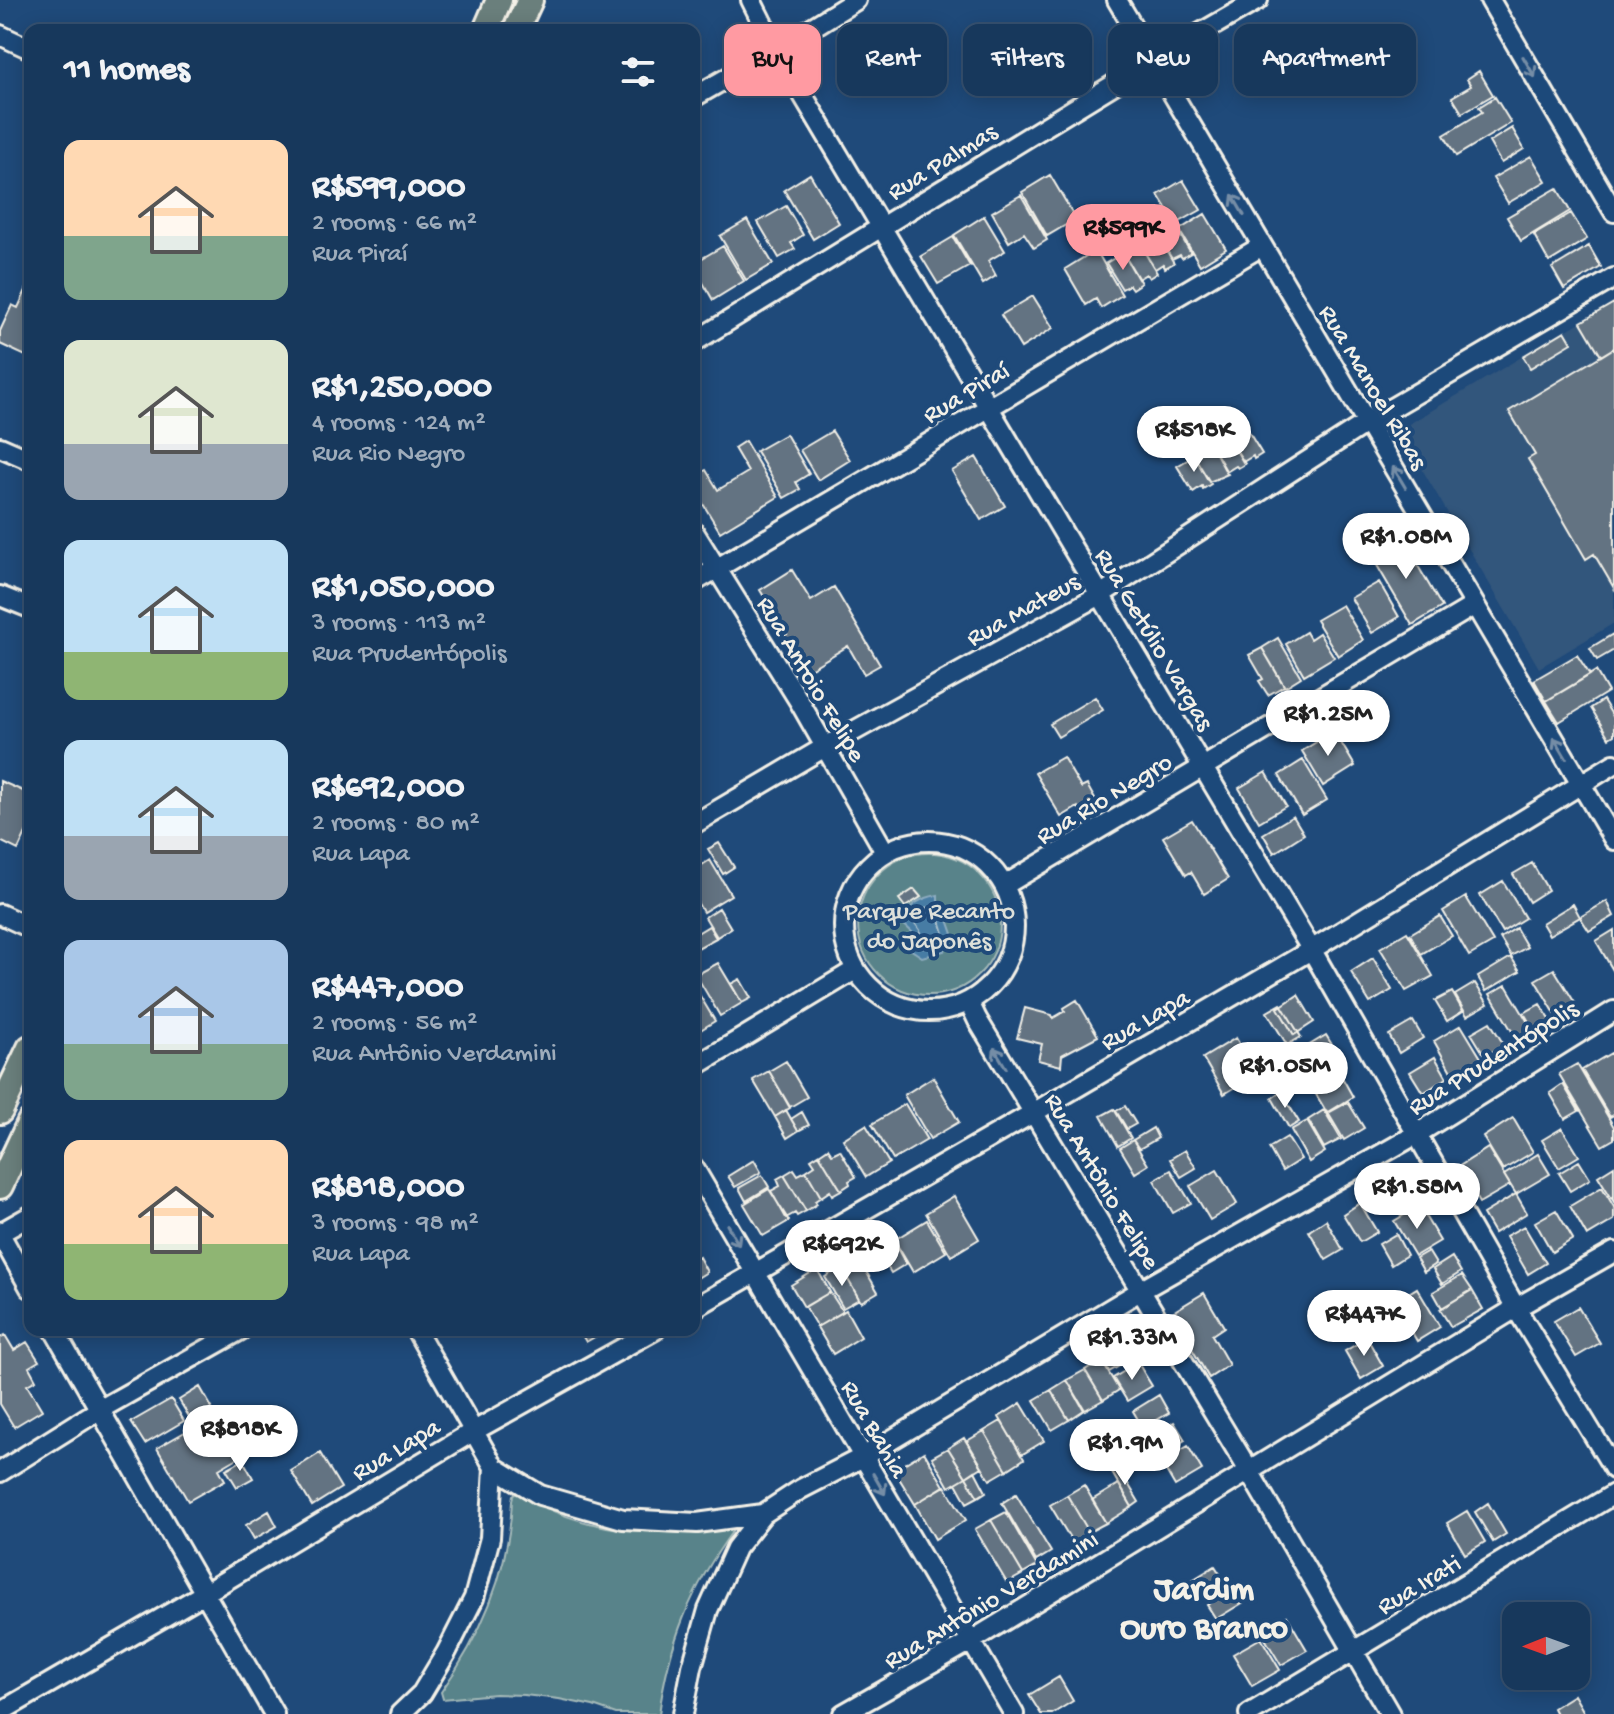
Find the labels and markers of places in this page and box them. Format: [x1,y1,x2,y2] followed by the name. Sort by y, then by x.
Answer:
[1058,204,1188,272] pin: R$599K
[1129,406,1259,474] pin: R$518K
[1332,513,1480,581] pin: R$1.08M
[1254,690,1402,758] pin: R$1.25M
[1211,1042,1359,1110] pin: R$1.05M
[1343,1163,1491,1231] pin: R$1.58M
[777,1220,907,1288] pin: R$692K
[1299,1290,1429,1358] pin: R$447K
[1058,1314,1206,1382] pin: R$1.33M
[175,1405,305,1473] pin: R$818K
[1060,1419,1190,1487] pin: R$1.9M

